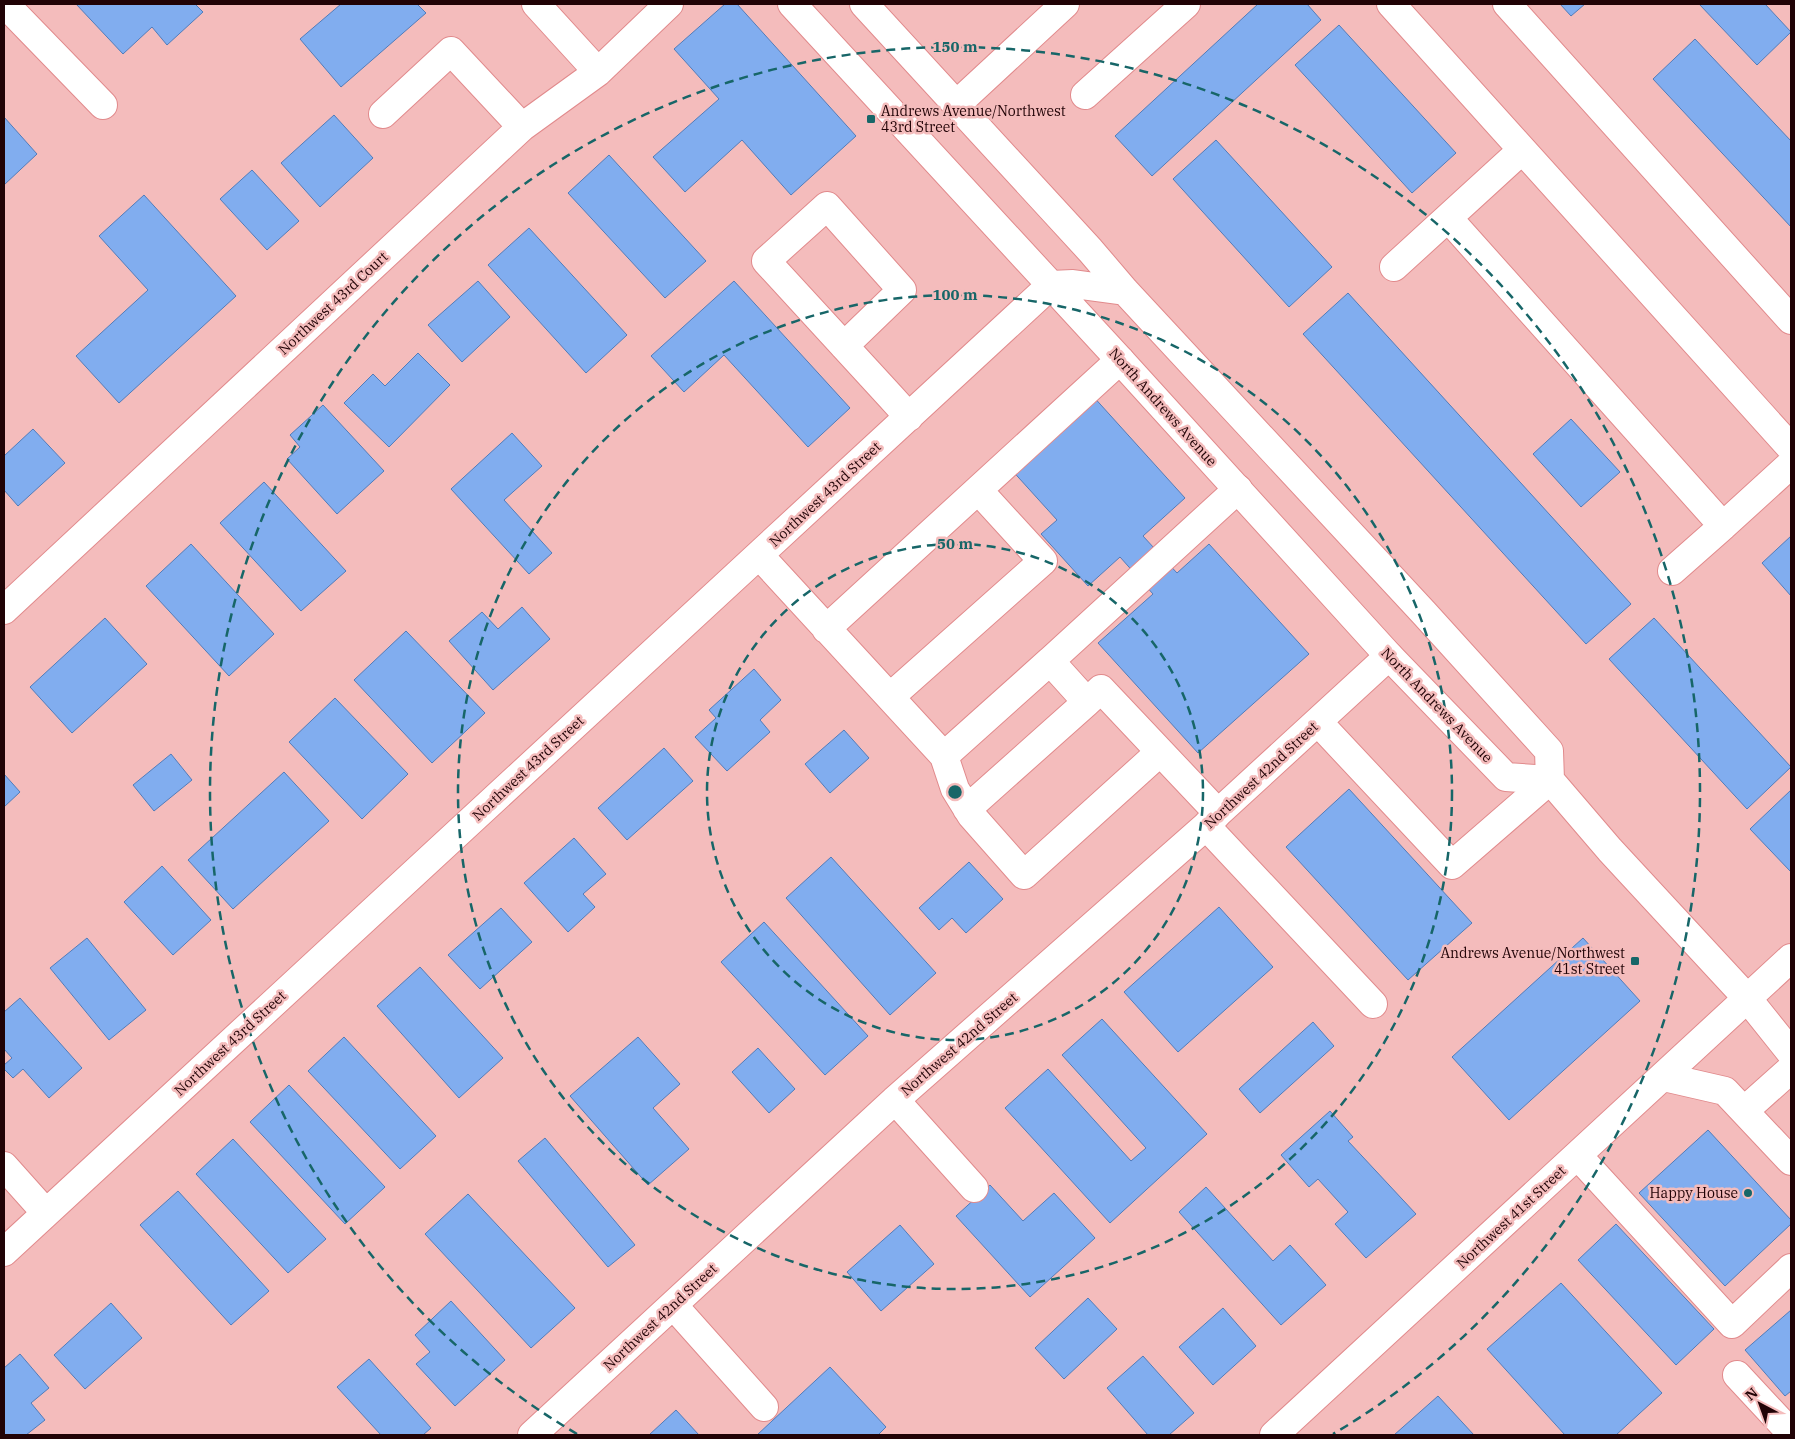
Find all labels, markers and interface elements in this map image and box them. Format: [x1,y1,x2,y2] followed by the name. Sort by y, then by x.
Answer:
[932,37,978,56] text: 150 m
[881,102,1066,136] place label: Andrews Avenue/Northwest 43rd Street
[865,113,877,125] marker: Andrews Avenue/Northwest 43rd Street
[274,247,392,358] street label: Northwest 43rd Court
[932,285,978,304] text: 100 m
[1105,344,1221,470] street label: North Andrews Avenue
[766,438,885,550] street label: Northwest 43rd Street
[937,534,973,553] text: 50 m
[1377,644,1497,766] street label: North Andrews Avenue
[469,712,588,824] street label: Northwest 43rd Street
[1201,718,1322,832] street label: Northwest 42nd Street
[946,783,964,801] centre of rings
[1440,944,1625,978] place label: Andrews Avenue/Northwest 41st Street
[1629,955,1641,967] marker: Andrews Avenue/Northwest 41st Street
[171,987,290,1099] street label: Northwest 43rd Street
[897,988,1021,1100] street label: Northwest 42nd Street
[1453,1162,1569,1272] street label: Northwest 41st Street
[1650,1184,1738,1202] place label: Happy House
[1742,1187,1754,1199] marker: Happy House
[600,1260,721,1374] street label: Northwest 42nd Street
[1735,1379,1785,1429] north arrow
[1741,1384,1762,1405] text: N

